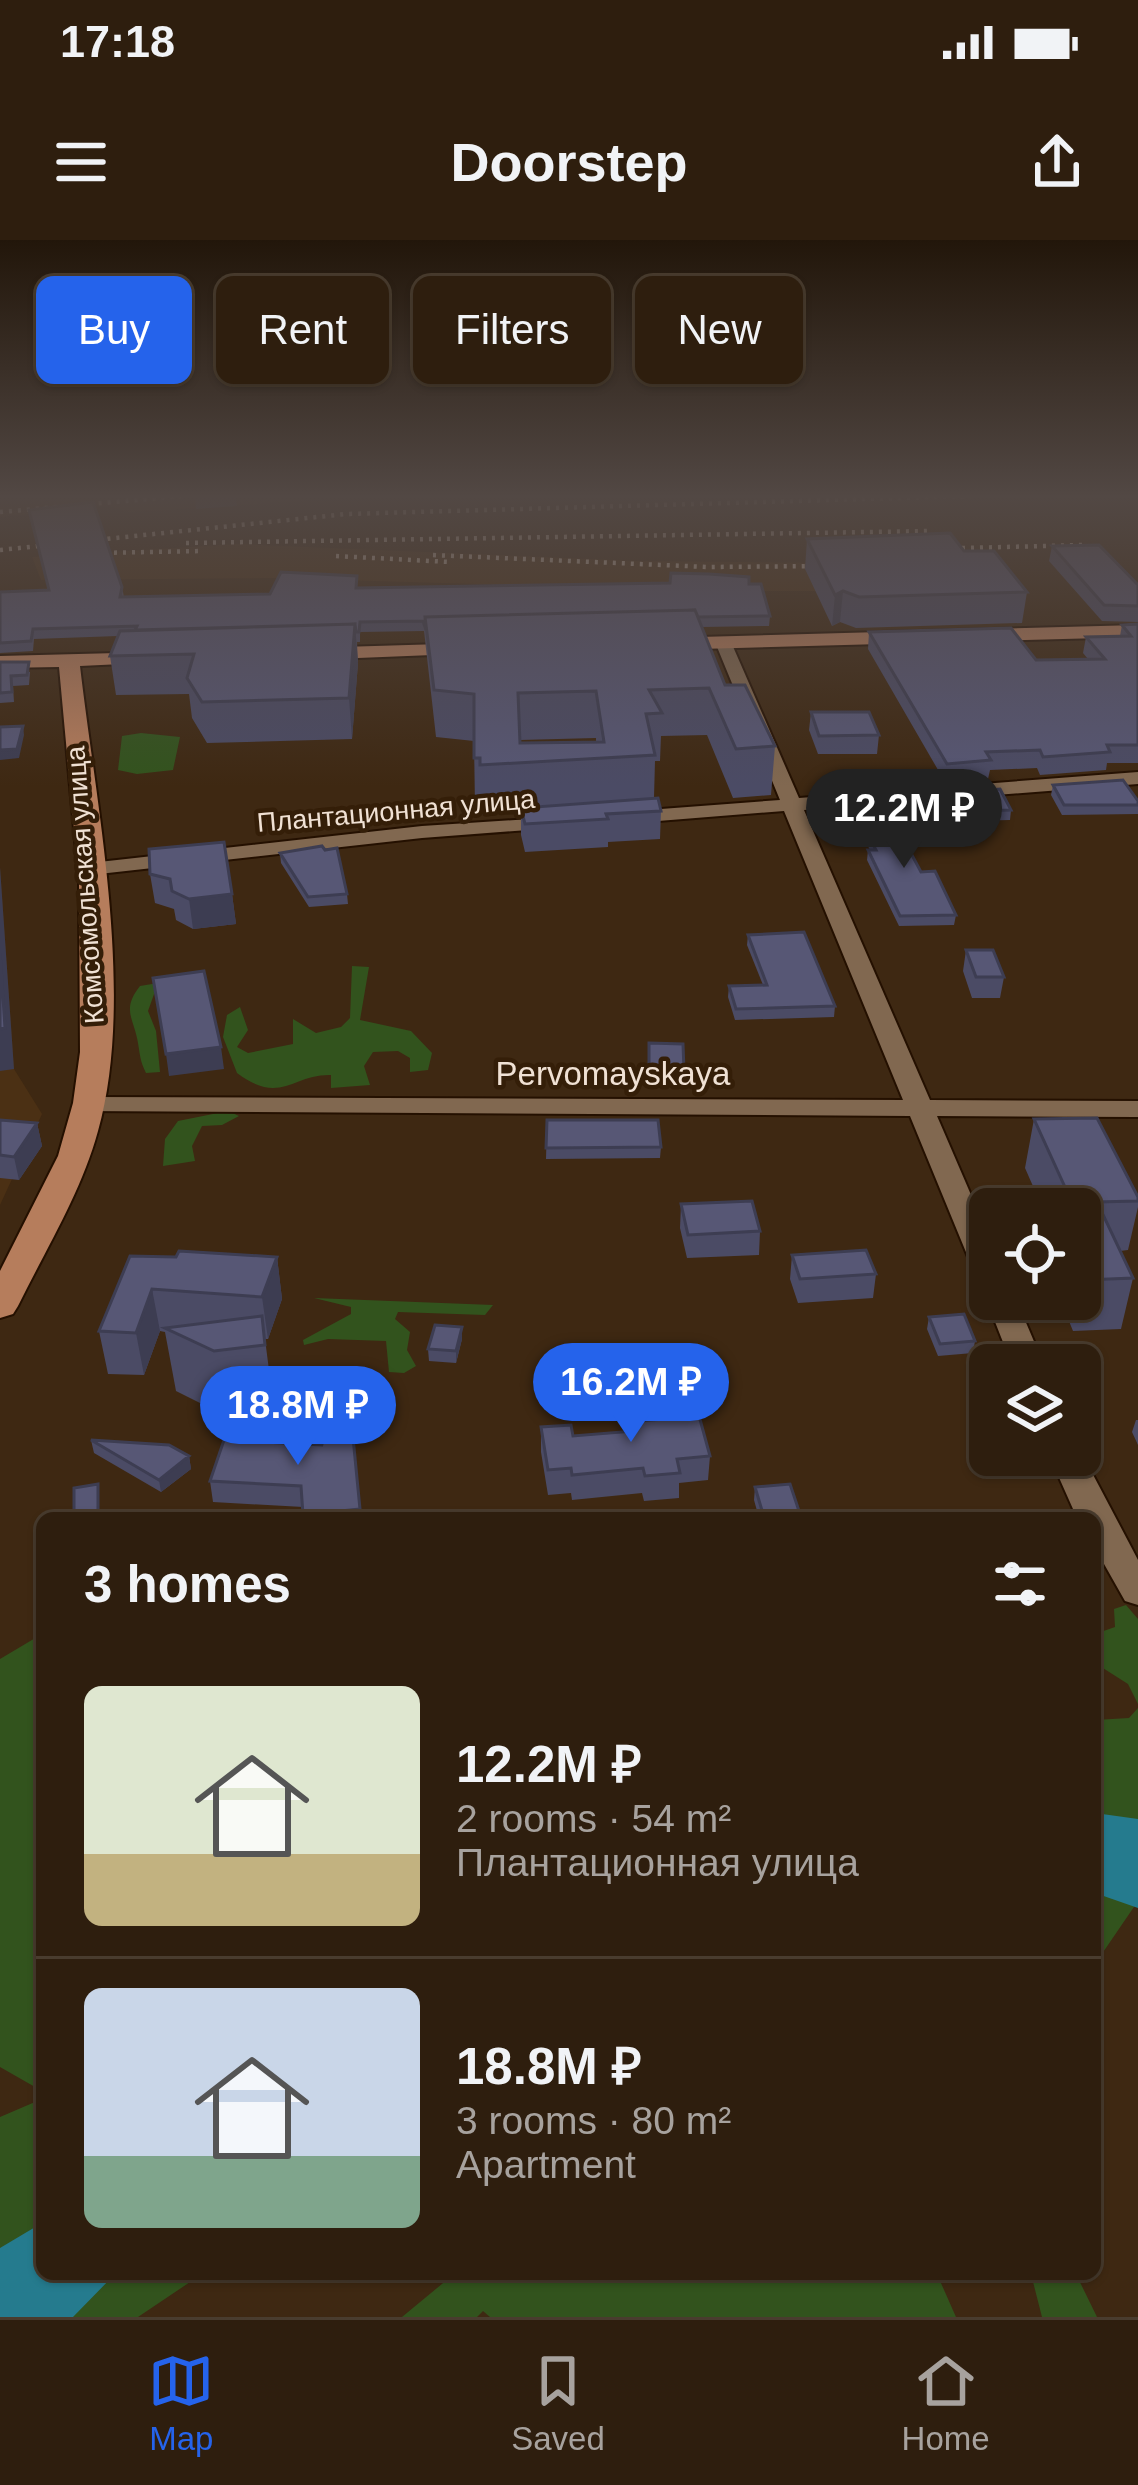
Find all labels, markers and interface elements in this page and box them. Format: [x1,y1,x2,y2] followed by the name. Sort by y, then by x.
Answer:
[60,16,175,67] text: 17:18
[48,129,114,195] icon: menu
[1024,129,1090,195] icon: share
[450,132,688,192] text: Doorstep
[36,276,192,384] chip: Buy
[216,276,389,384] chip: Rent
[413,276,611,384] chip: Filters
[635,276,803,384] chip: New
[60,744,110,1025] street label: Комсомольская улица
[793,769,1015,871] pin: 12.2M ₽
[256,784,537,838] street label: Плантационная улица
[833,786,975,829] text: 12.2M ₽
[496,1055,731,1092] street label: Pervomayskaya
[969,1188,1101,1476] map controls
[969,1188,1101,1320] button: locate
[520,1343,742,1445] pin: 16.2M ₽
[969,1344,1101,1476] button: layers
[560,1360,702,1403] text: 16.2M ₽
[187,1366,409,1468] pin: 18.8M ₽
[227,1383,369,1426] text: 18.8M ₽
[987,1551,1053,1617] icon: filters
[84,1556,291,1613] text: 3 homes
[180,1734,324,1878] icon: home
[456,1736,642,1793] text: 12.2M ₽
[456,1797,731,1840] text: 2 rooms · 54 m²
[456,1841,859,1884] text: Плантационная улица
[180,2036,324,2180] icon: home
[456,2038,642,2095] text: 18.8M ₽
[456,2099,731,2142] text: 3 rooms · 80 m²
[456,2143,636,2186] text: Apartment
[148,2348,214,2458] tab: Map
[511,2348,605,2458] tab: Saved
[902,2348,990,2458] tab: Home

